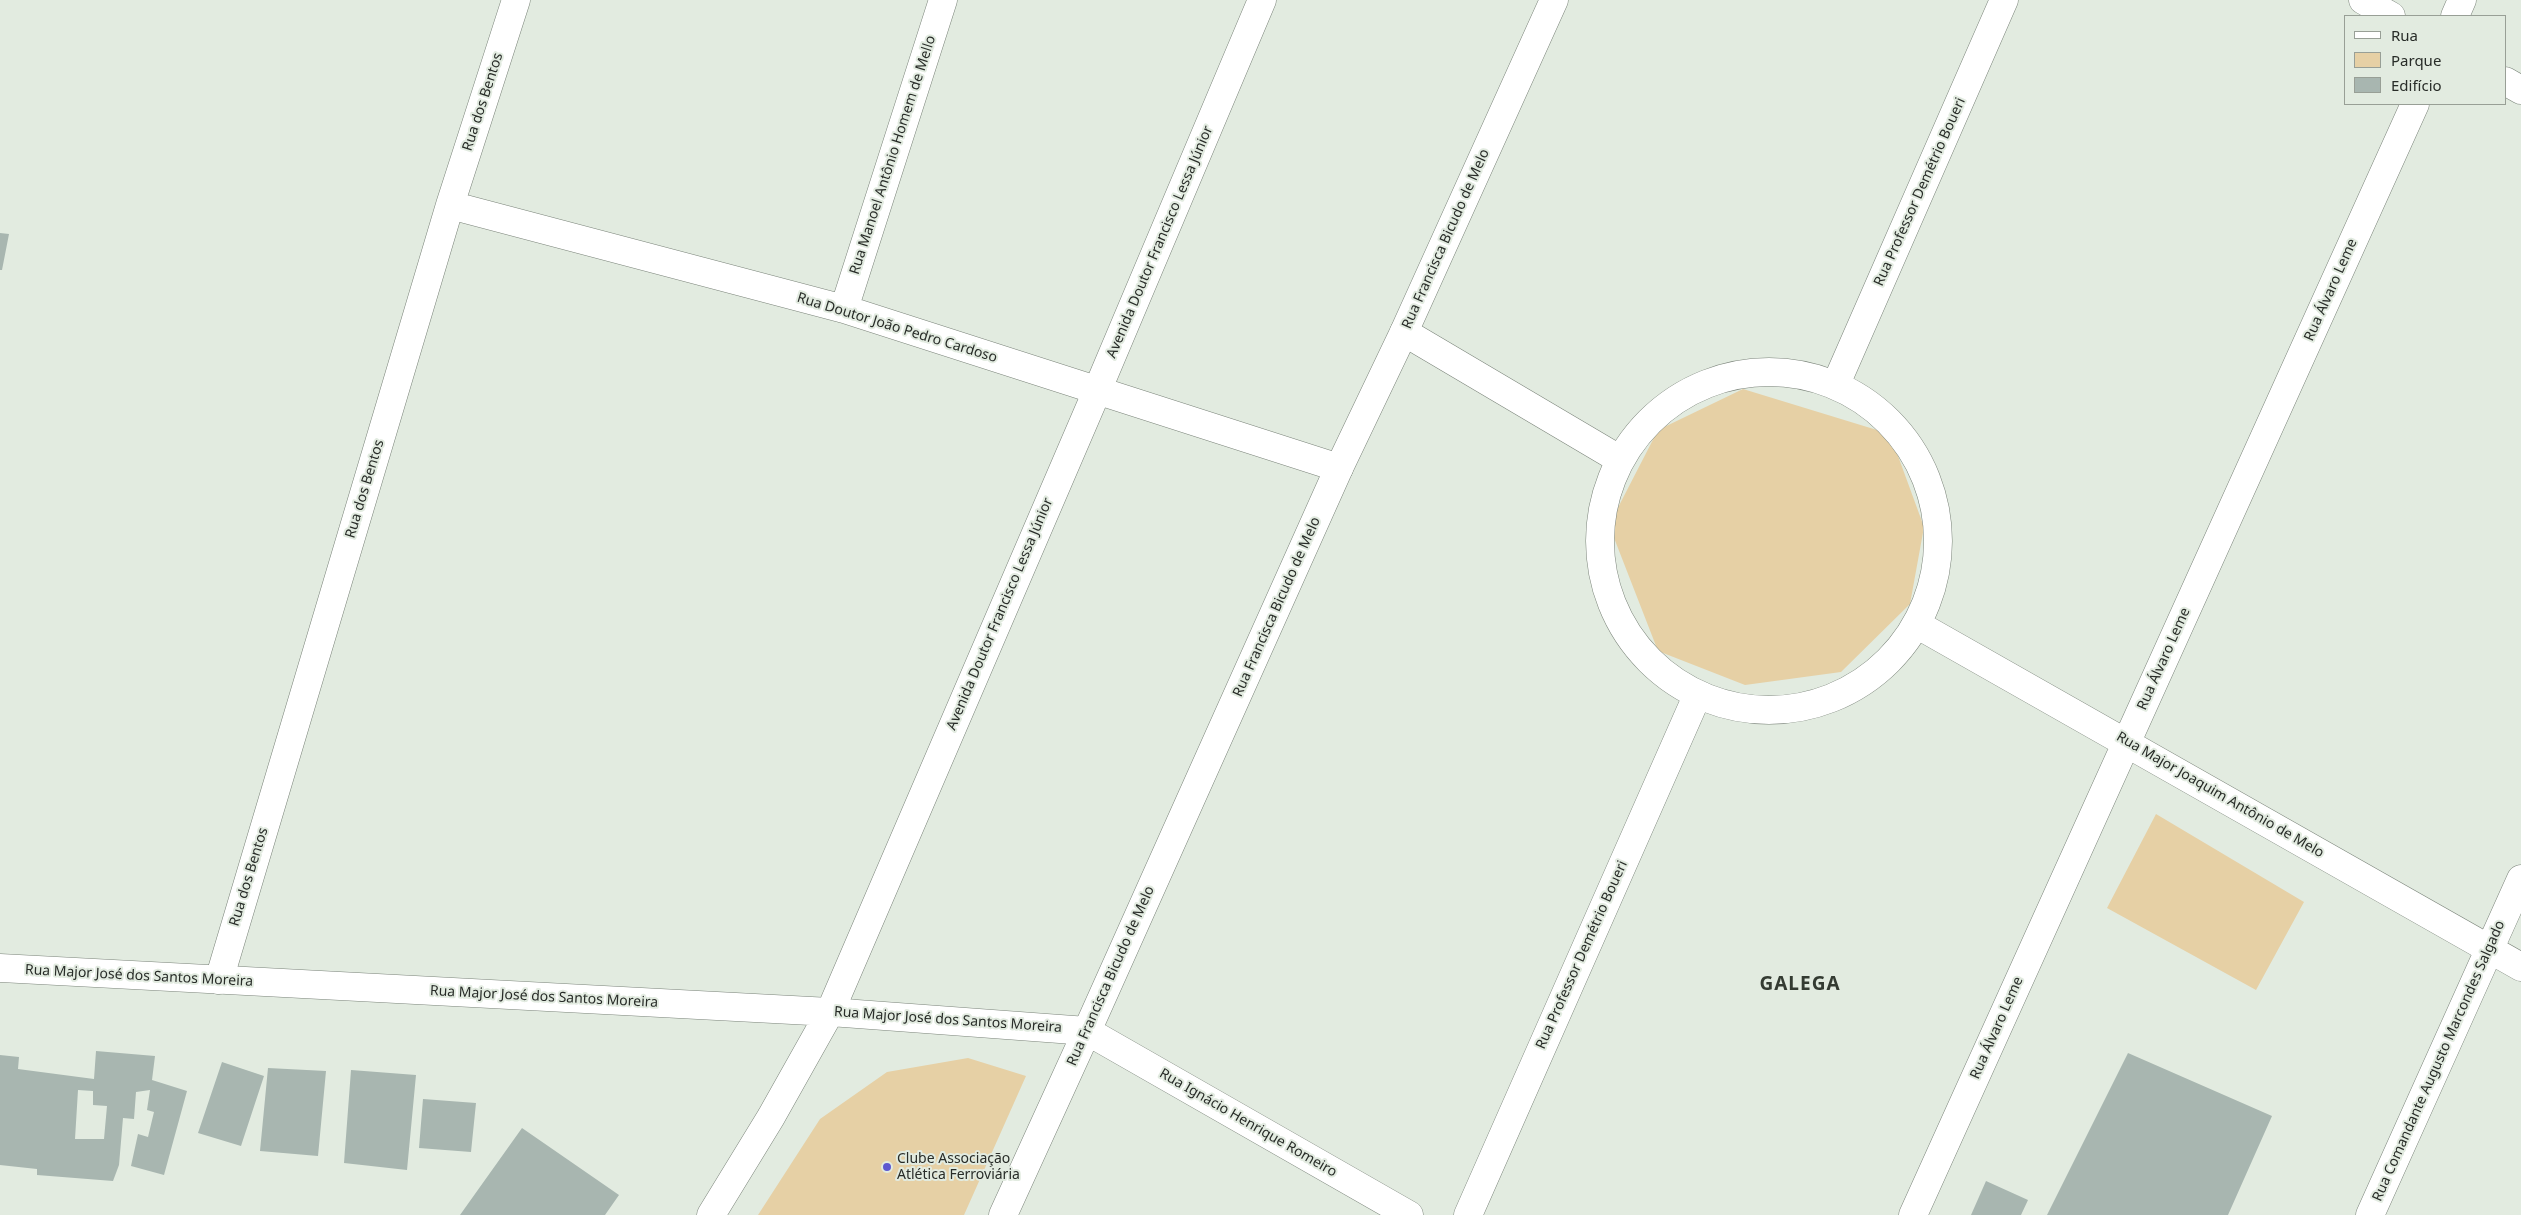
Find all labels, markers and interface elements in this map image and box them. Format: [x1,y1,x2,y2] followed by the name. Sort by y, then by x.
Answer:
[2344,15,2506,105] legend
[2391,25,2418,45] text: Rua
[846,33,940,277] street label: Rua Manoel Antônio Homem de Mello
[2391,50,2441,70] text: Parque
[459,51,507,153] street label: Rua dos Bentos
[2391,75,2442,95] text: Edifício
[1871,95,1969,289] street label: Rua Professor Demétrio Boueri
[1103,123,1217,361] street label: Avenida Doutor Francisco Lessa Júnior
[1399,147,1493,331] street label: Rua Francisca Bicudo de Melo
[2301,236,2361,344] street label: Rua Álvaro Leme
[795,289,999,367] street label: Rua Doutor João Pedro Cardoso
[342,438,388,540] street label: Rua dos Bentos
[943,495,1057,733] street label: Avenida Doutor Francisco Lessa Júnior
[1230,515,1324,699] street label: Rua Francisca Bicudo de Melo
[2134,605,2194,713] street label: Rua Álvaro Leme
[2113,728,2327,862] street label: Rua Major Joaquim Antônio de Melo
[226,826,272,928] street label: Rua dos Bentos
[1533,858,1631,1052] street label: Rua Professor Demétrio Boueri
[1064,884,1158,1068] street label: Rua Francisca Bicudo de Melo
[2369,918,2509,1204] street label: Rua Comandante Augusto Marcondes Salgado
[24,962,254,990] street label: Rua Major José dos Santos Moreira
[1759,974,1841,996] district label: GALEGA
[1967,974,2027,1082] street label: Rua Álvaro Leme
[429,983,659,1011] street label: Rua Major José dos Santos Moreira
[833,1004,1063,1036] street label: Rua Major José dos Santos Moreira
[1156,1065,1340,1181] street label: Rua Ignácio Henrique Romeiro
[897,1151,1020,1184] place label: Clube Associação Atlética Ferroviária
[881,1161,893,1173] marker: Clube Associação Atlética Ferroviária

